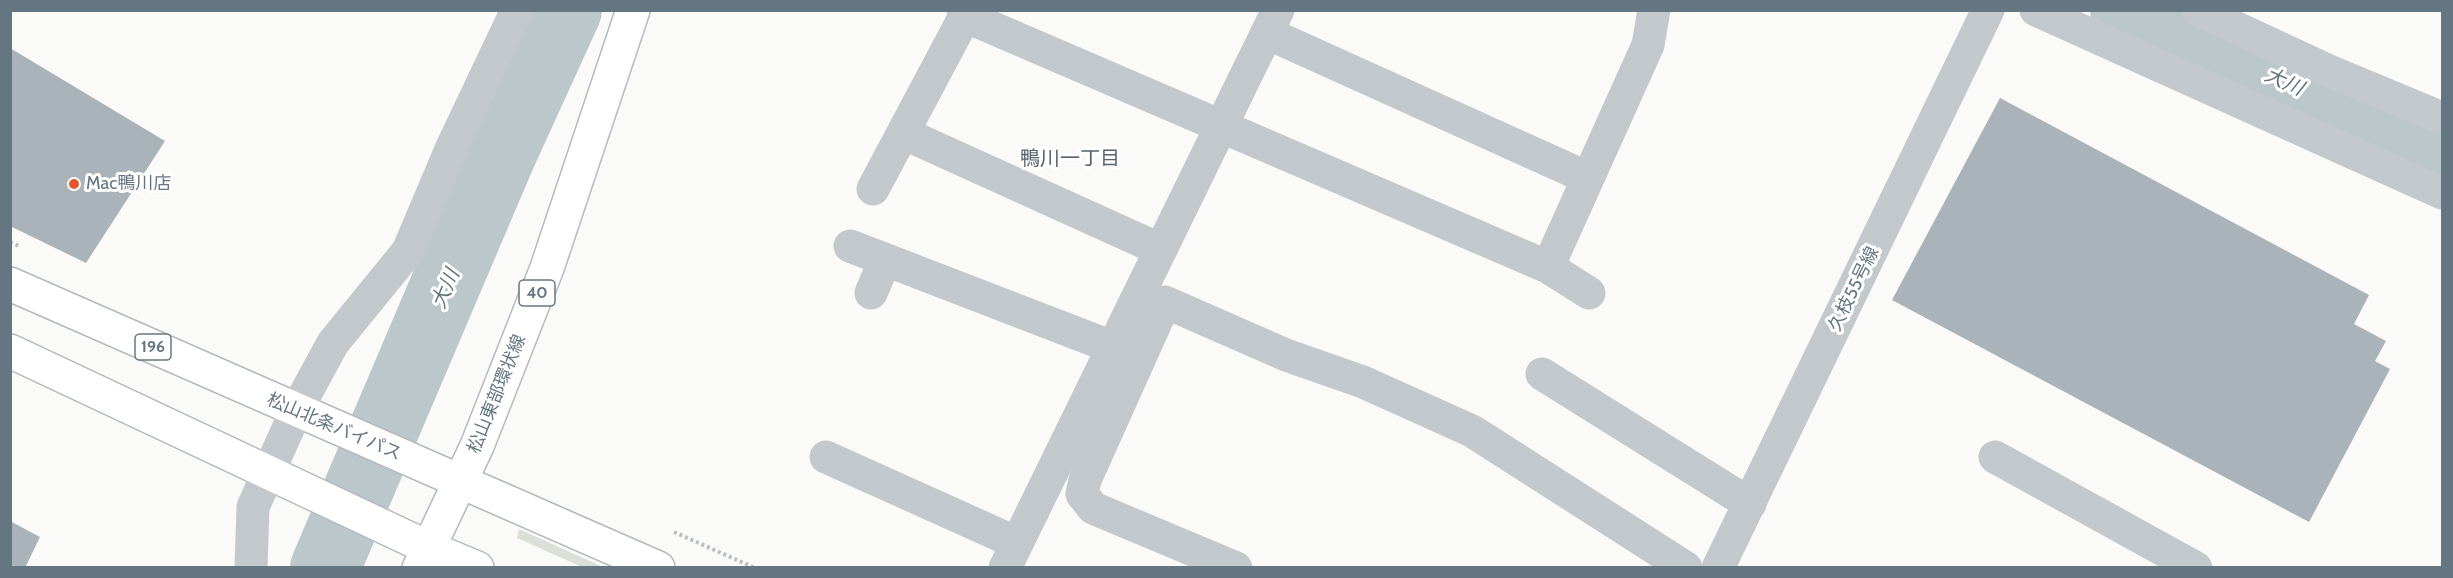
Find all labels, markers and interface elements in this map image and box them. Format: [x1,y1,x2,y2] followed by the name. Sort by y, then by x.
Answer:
[2261,63,2307,101] water label: 大川
[1020,147,1120,171] district label: 鴨川一丁目
[86,173,171,195] place label: Mac鴨川店
[67,177,81,191] marker: Mac鴨川店
[1824,243,1884,335] street label: 久枝55号線
[427,266,465,312] water label: 大川
[519,280,555,306] road number: 40
[463,332,531,456] street label: 松山東部環状線
[135,334,171,360] road number: 196
[264,389,404,465] street label: 松山北条バイパス

